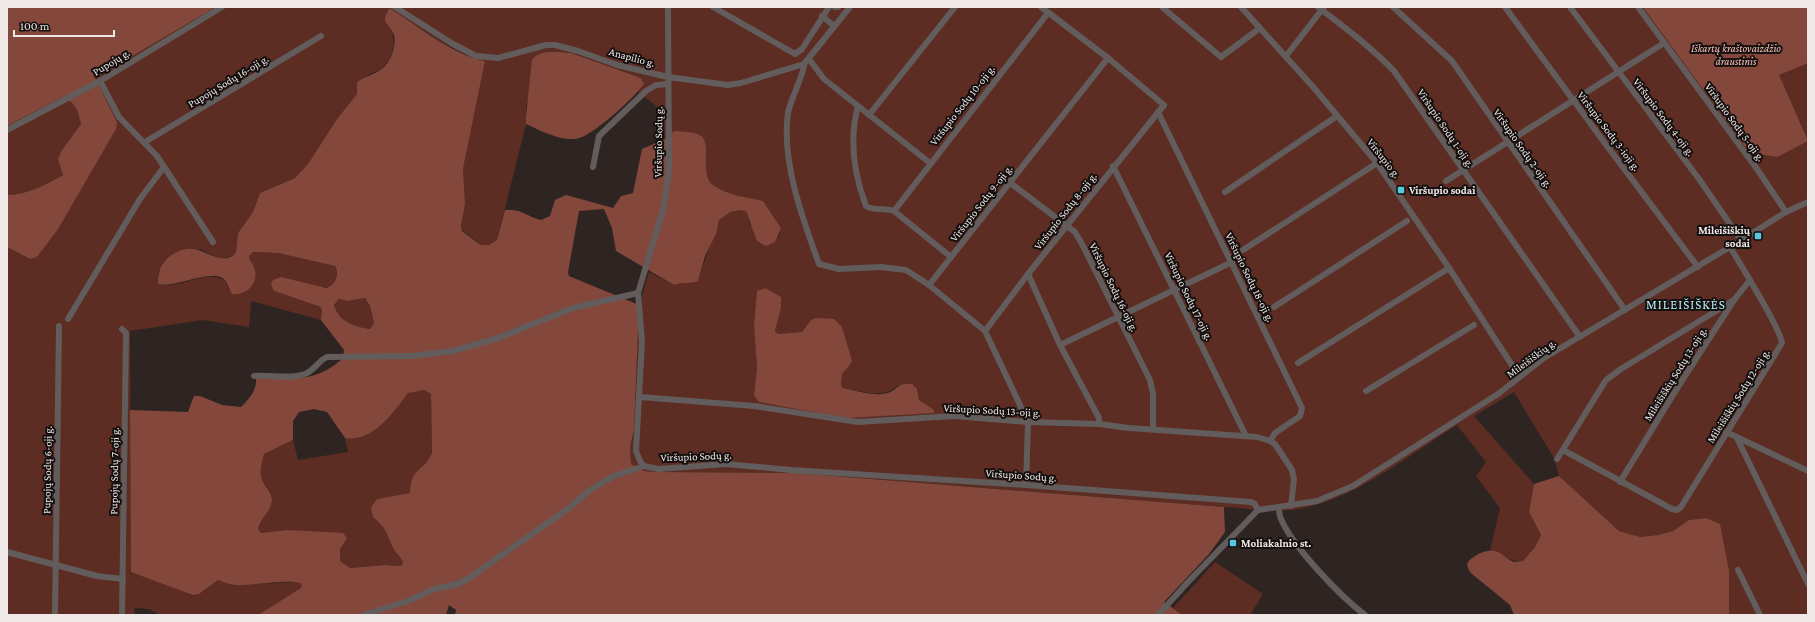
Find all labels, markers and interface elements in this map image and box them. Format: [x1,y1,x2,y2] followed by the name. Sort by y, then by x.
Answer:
[14,12,114,38] scale bar
[20,19,50,33] text: 100 m
[1691,42,1781,67] park label: Iškartų kraštovaizdžio draustinis
[608,45,656,70] street label: Anapilio g.
[90,46,132,79] street label: Pupojų g.
[186,52,271,111] street label: Pupojų Sodų 16-oji g.
[927,63,998,148] street label: Viršupio Sodų 10-oji g.
[1630,76,1697,159] street label: Viršupio Sodų 4-oji g.
[1702,81,1767,164] street label: Viršupio Sodų 5-oji g.
[1414,86,1477,170] street label: Viršupio Sodų 1-oji g.
[1574,89,1643,174] street label: Viršupio Sodų 3-ioji g.
[651,106,666,178] street label: Viršupio Sodų g.
[1490,106,1555,190] street label: Viršupio Sodų 2-oji g.
[1364,136,1403,181] street label: Viršupio g.
[947,162,1015,244] street label: Viršupio Sodų 9-oji g.
[1031,170,1100,252] street label: Viršupio Sodų 8-oji g.
[1408,184,1476,196] place label: Viršupio sodai
[1396,185,1406,195] marker: Viršupio sodai
[1698,224,1751,249] place label: Mileišiškių sodai
[1222,230,1277,324] street label: Viršupio Sodų 18-oji g.
[1753,231,1763,241] marker: Mileišiškių sodai
[1086,240,1141,334] street label: Viršupio Sodų 16-oji g.
[1161,250,1216,343] street label: Viršupio Sodų 17-oji g.
[1646,297,1726,312] district label: MILEIŠIŠKĖS
[1641,325,1710,424] street label: Mileišiškių Sodų 13-oji g.
[1504,336,1559,381] street label: Mileišiškių g.
[1704,347,1773,446] street label: Mileišiškių Sodų 12-oji g.
[943,401,1041,420] street label: Viršupio Sodų 13-oji g.
[40,426,55,514] street label: Pupojų Sodų 6-oji g.
[107,427,122,515] street label: Pupojų Sodų 7-oji g.
[660,449,732,464] street label: Viršupio Sodų g.
[985,467,1057,484] street label: Viršupio Sodų g.
[1241,537,1311,549] place label: Moliakalnio st.
[1228,538,1238,548] marker: Moliakalnio st.

